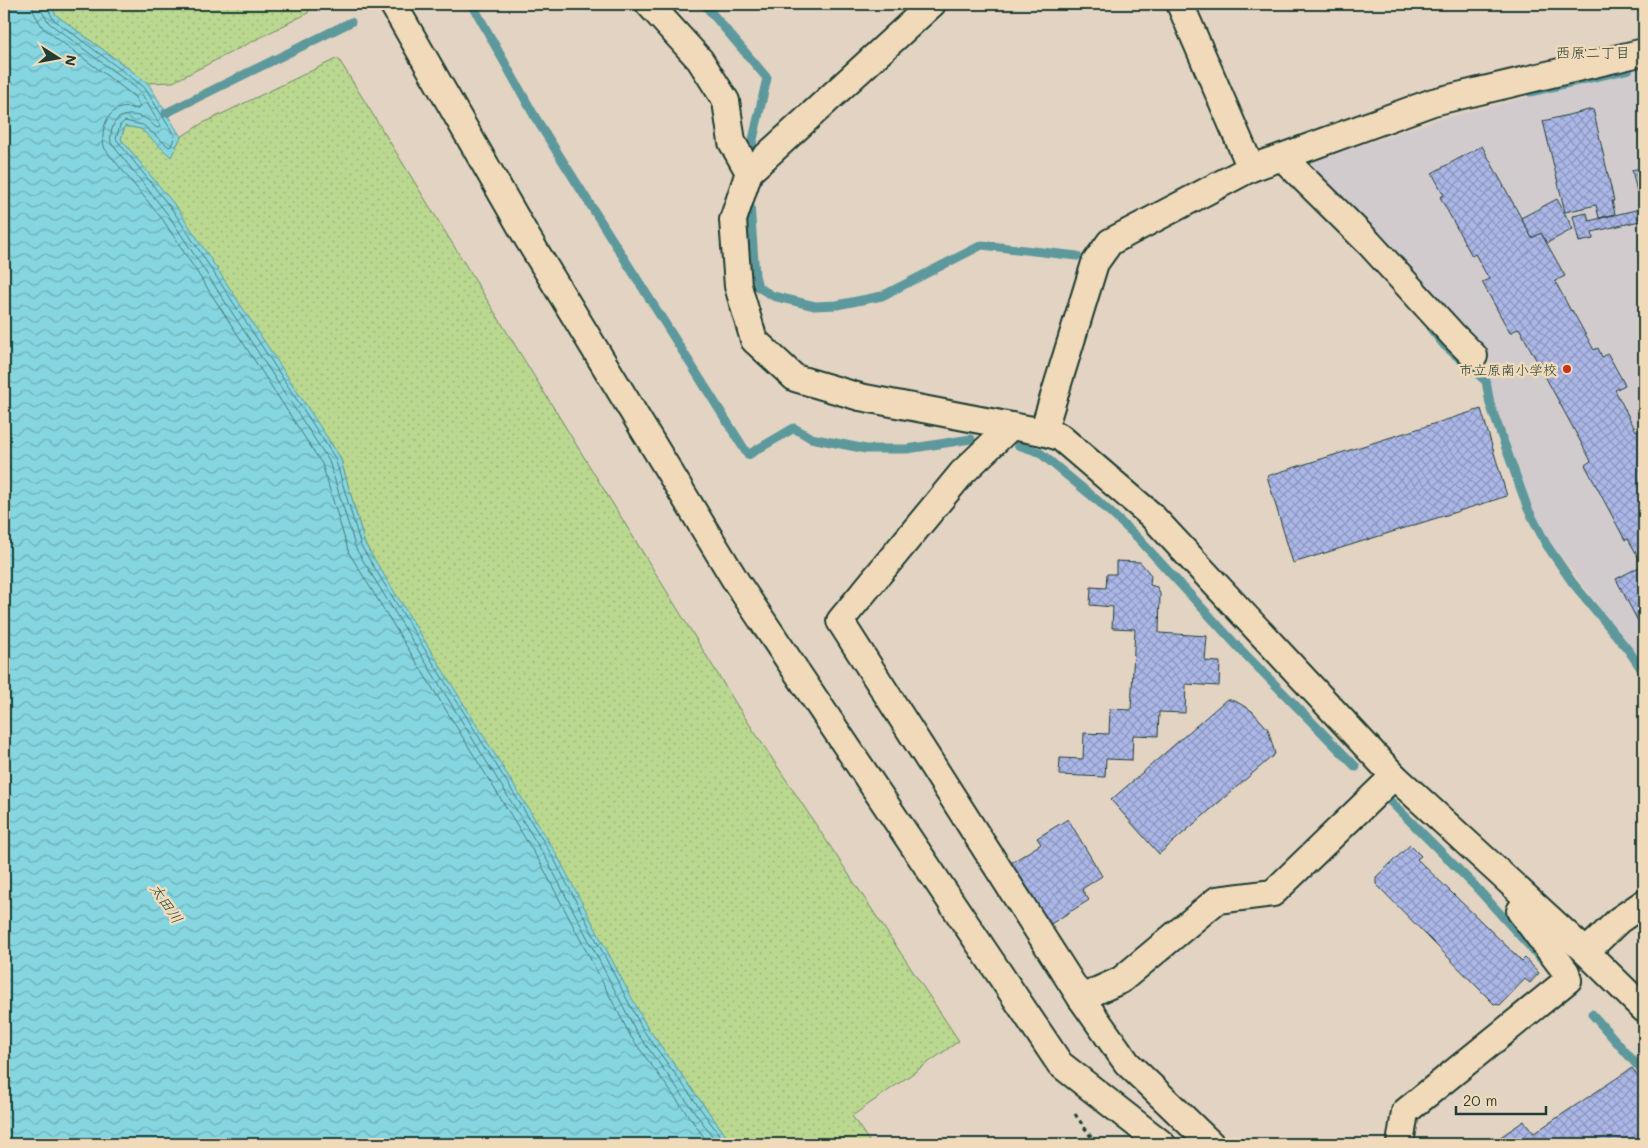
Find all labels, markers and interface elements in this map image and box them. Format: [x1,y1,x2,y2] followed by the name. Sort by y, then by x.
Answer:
[32,32,82,82] north arrow
[1555,42,1631,62] district label: 西原二丁目
[61,54,82,68] text: N
[1459,360,1557,379] place label: 市立原南小学校
[1561,363,1573,375] marker: 市立原南小学校
[146,879,188,927] water label: 太田川
[1456,1083,1546,1115] scale bar
[1463,1090,1497,1110] text: 20 m

